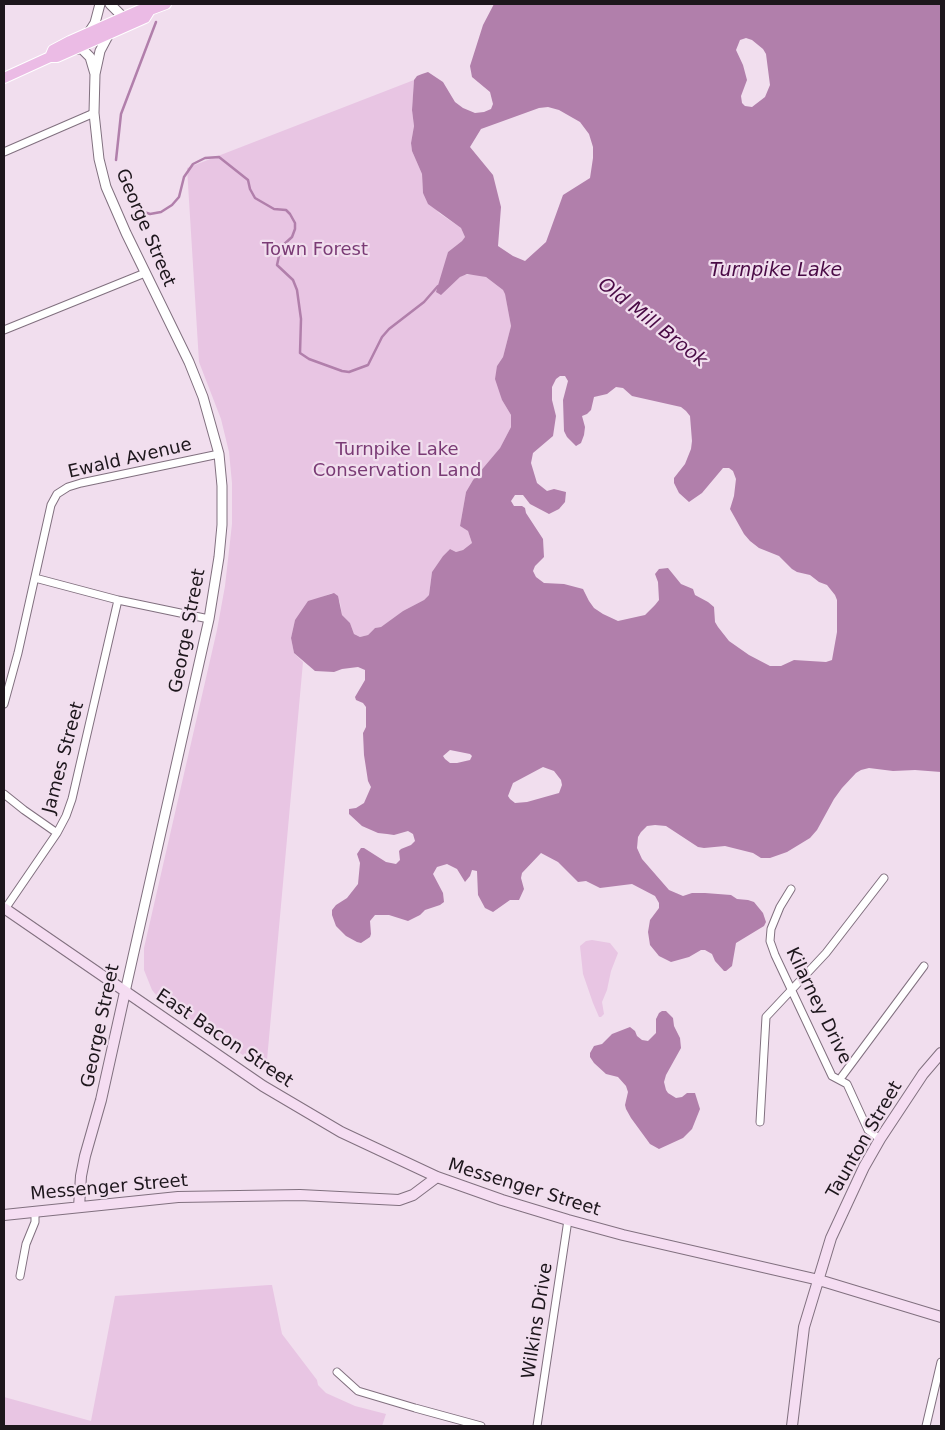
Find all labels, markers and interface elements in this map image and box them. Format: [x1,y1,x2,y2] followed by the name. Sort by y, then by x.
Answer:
[110,166,180,290] street label: George Street
[262,239,368,261] park label: Town Forest
[710,260,842,282] water label: Turnpike Lake
[593,273,711,373] water label: Old Mill Brook
[66,434,194,484] street label: Ewald Avenue
[313,439,481,482] park label: Turnpike Lake Conservation Land
[165,567,211,695] street label: George Street
[39,700,89,816] street label: James Street
[781,944,855,1068] street label: Kilarney Drive
[77,962,125,1090] street label: George Street
[151,985,297,1093] street label: East Bacon Street
[823,1078,907,1202] street label: Taunton Street
[445,1155,603,1221] street label: Messenger Street
[29,1170,189,1206] street label: Messenger Street
[518,1261,558,1381] street label: Wilkins Drive

